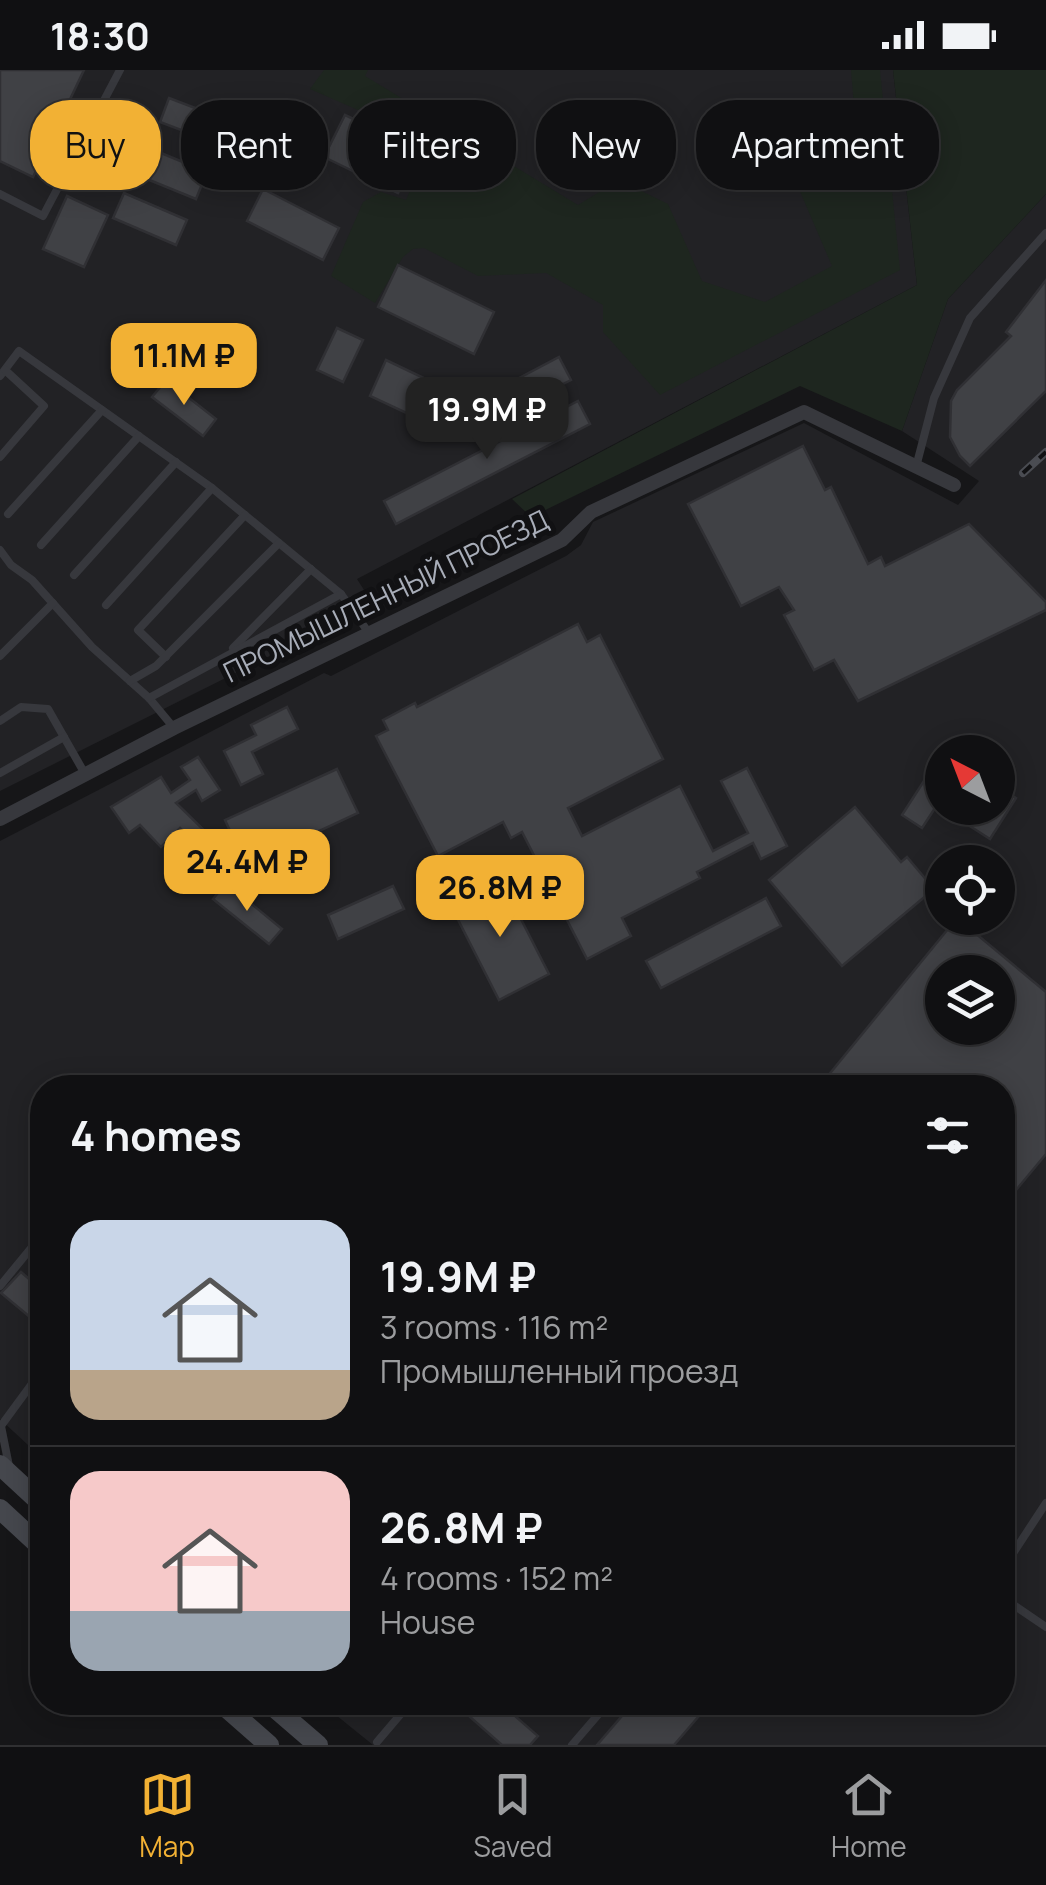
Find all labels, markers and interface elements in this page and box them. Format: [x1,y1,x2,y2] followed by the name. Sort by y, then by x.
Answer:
[50,9,150,61] text: 18:30
[30,100,161,190] chip: Buy
[181,100,328,190] chip: Rent
[348,100,516,190] chip: Filters
[536,100,676,190] chip: New
[696,100,939,190] chip: Apartment
[92,323,276,408] pin: 11.1M ₽
[133,333,235,377] text: 11.1M ₽
[395,377,579,462] pin: 19.9M ₽
[427,387,547,431] text: 19.9M ₽
[217,500,554,690] street label: ПРОМЫШЛЕННЫЙ ПРОЕЗД
[925,735,1015,825] north arrow
[925,735,1015,1045] map controls
[155,829,339,914] pin: 24.4M ₽
[186,839,308,883] text: 24.4M ₽
[925,845,1015,935] button: locate
[408,855,592,940] pin: 26.8M ₽
[438,865,562,909] text: 26.8M ₽
[925,955,1015,1045] button: layers
[70,1106,242,1164] text: 4 homes
[920,1108,975,1163] icon: filters
[380,1247,536,1305] text: 19.9M ₽
[150,1260,270,1380] icon: home
[380,1305,608,1349] text: 3 rooms · 116 m²
[380,1349,738,1393] text: Промышленный проезд
[380,1498,543,1556] text: 26.8M ₽
[150,1511,270,1631] icon: home
[380,1556,613,1600] text: 4 rooms · 152 m²
[380,1600,475,1644] text: House
[139,1767,195,1865] tab: Map
[474,1767,552,1865] tab: Saved
[831,1767,907,1865] tab: Home

